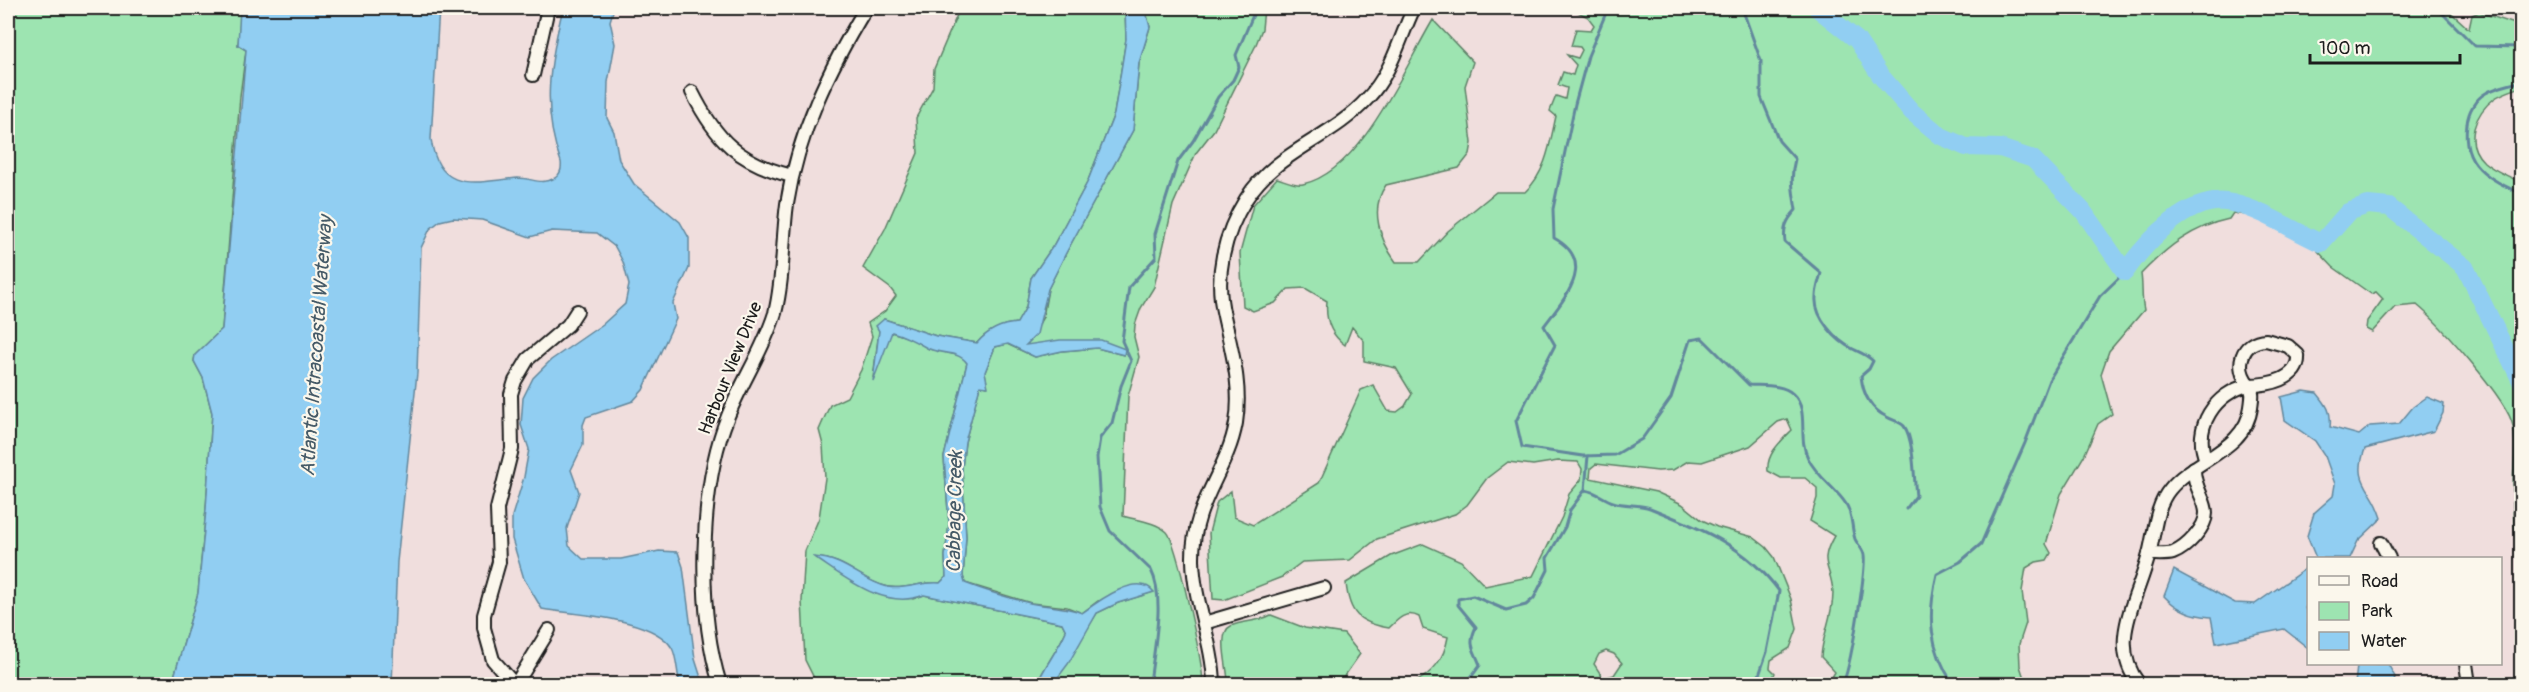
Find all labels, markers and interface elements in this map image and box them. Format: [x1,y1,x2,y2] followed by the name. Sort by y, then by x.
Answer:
[2310,27,2460,65] scale bar
[2319,37,2371,60] text: 100 m
[295,213,338,477] water label: Atlantic Intracoastal Waterway
[693,298,768,438] street label: Harbour View Drive
[941,449,968,573] water label: Cabbage Creek
[2307,557,2502,665] legend
[2361,570,2398,593] text: Road
[2361,600,2393,623] text: Park
[2361,630,2407,653] text: Water

